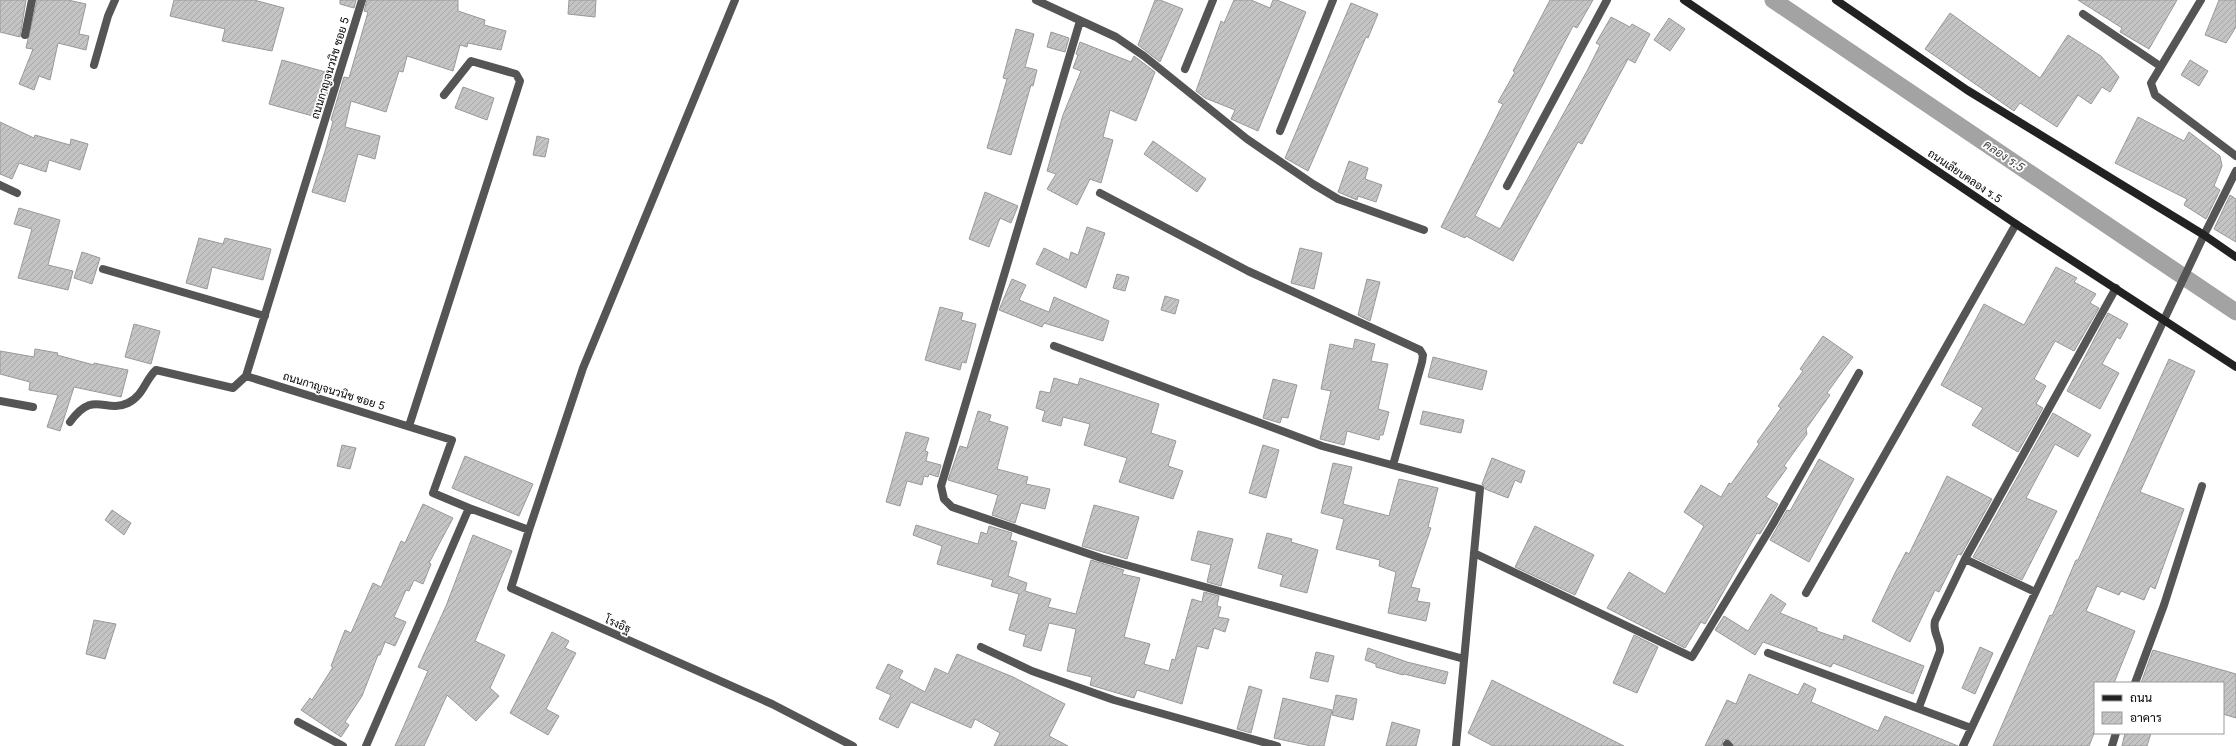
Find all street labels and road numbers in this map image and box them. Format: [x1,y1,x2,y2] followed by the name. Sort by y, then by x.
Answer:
[308,15,352,121] street label: ถนนกาญจนวนิช ซอย 5
[1925,145,2005,206] street label: ถนนเลียบคลอง ร.5
[281,369,387,413] street label: ถนนกาญจนวนิช ซอย 5
[602,611,634,637] street label: โรงอิฐ

